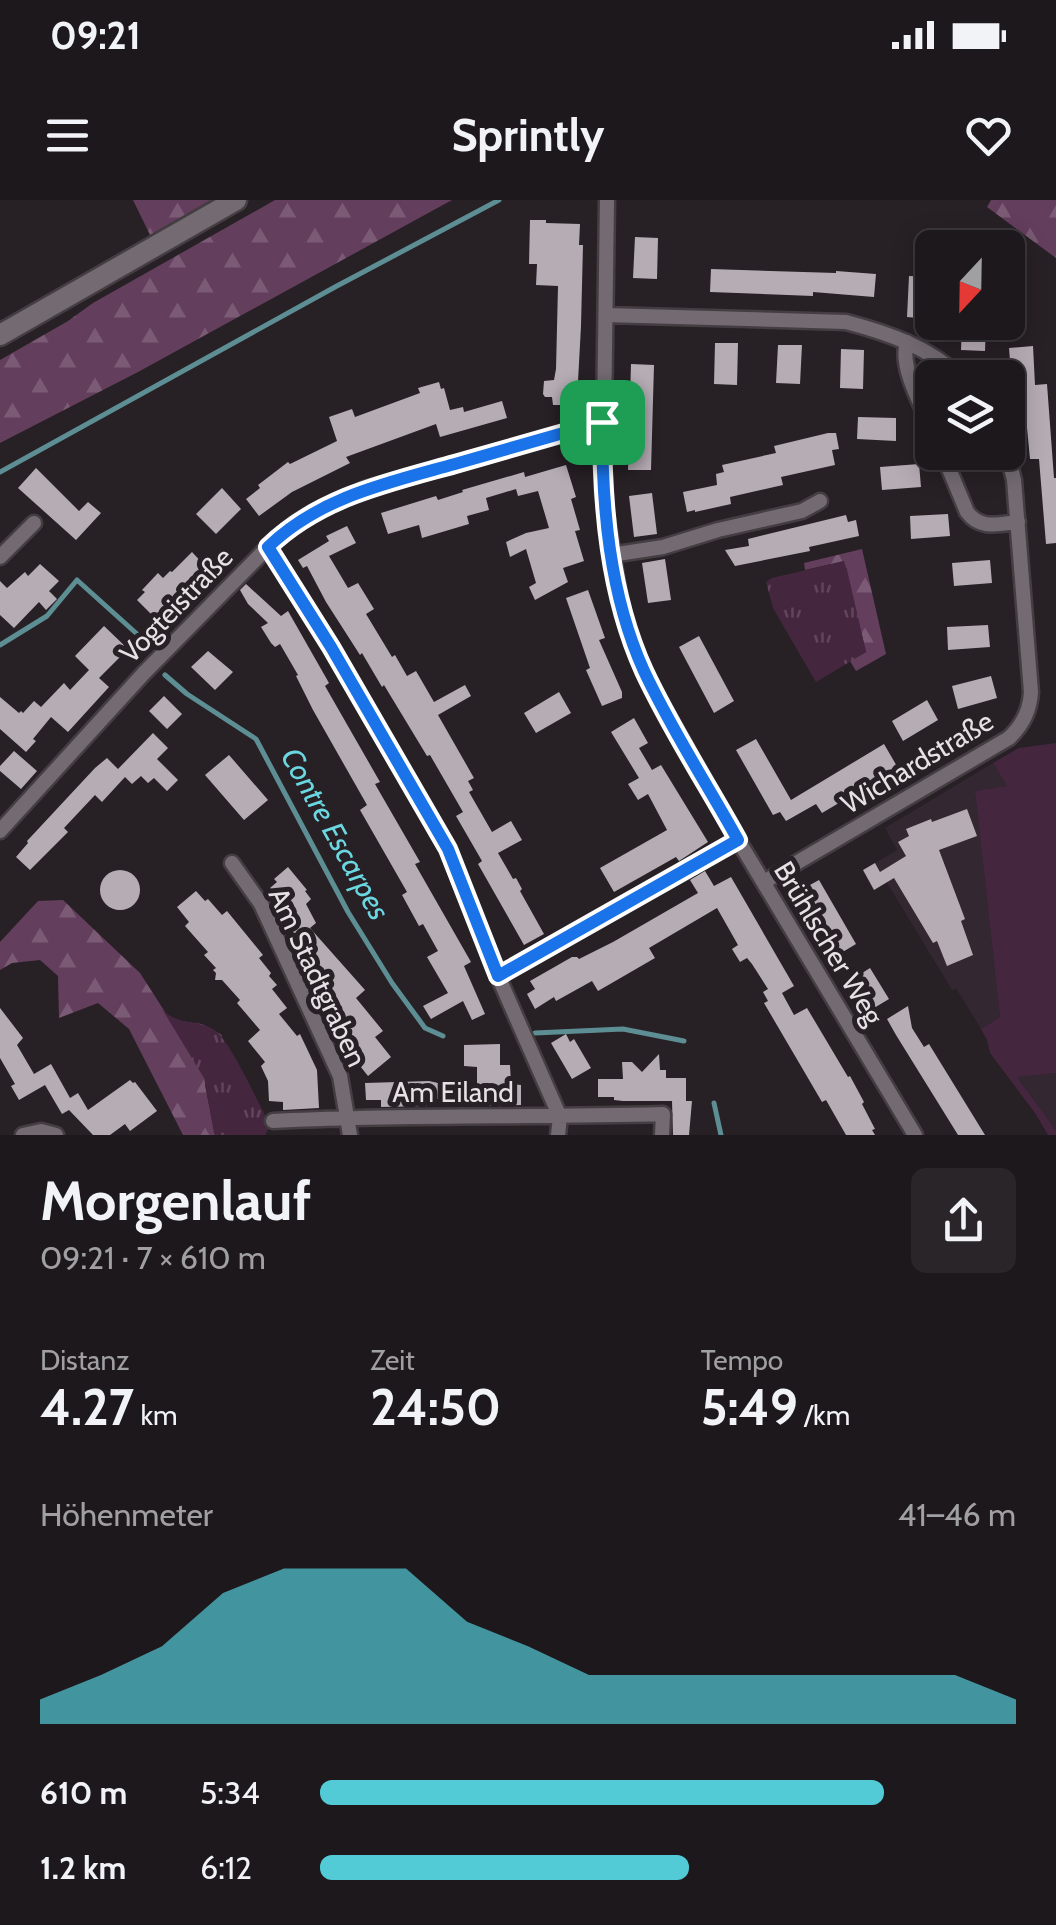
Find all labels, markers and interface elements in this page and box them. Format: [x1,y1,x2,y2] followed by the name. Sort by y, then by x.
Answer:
[50,12,141,59] text: 09:21
[40,108,95,163] icon: menu
[451,108,605,162] text: Sprintly
[961,108,1016,163] icon: heart
[915,230,1025,340] north arrow
[915,230,1025,470] map controls
[915,360,1025,470] button: layers
[560,380,645,465] pin
[575,395,630,450] icon: arrive
[112,540,240,670] street label: Vogteistraße
[835,703,999,821] street label: Wichardstraße
[273,741,398,926] water label: Contre Escarpes
[767,855,892,1032] street label: Brühlscher Weg
[262,882,374,1072] street label: Am Stadtgraben
[392,1075,514,1109] street label: Am Eiland
[40,1167,311,1234] text: Morgenlauf
[911,1168,1016,1273] button: share
[40,1238,266,1277] text: 09:21 · 7 × 610 m
[40,1343,129,1377] text: Distanz
[370,1343,415,1377] text: Zeit
[701,1343,783,1377] text: Tempo
[40,1377,134,1438] text: 4.27
[370,1377,501,1438] text: 24:50
[701,1377,798,1438] text: 5:49
[134,1398,178,1432] text: km
[798,1398,850,1432] text: /km
[40,1495,213,1534] text: Höhenmeter
[898,1495,1016,1534] text: 41–46 m
[40,1773,127,1812] text: 610 m
[200,1773,260,1812] text: 5:34
[40,1848,126,1887] text: 1.2 km
[200,1848,252,1887] text: 6:12

